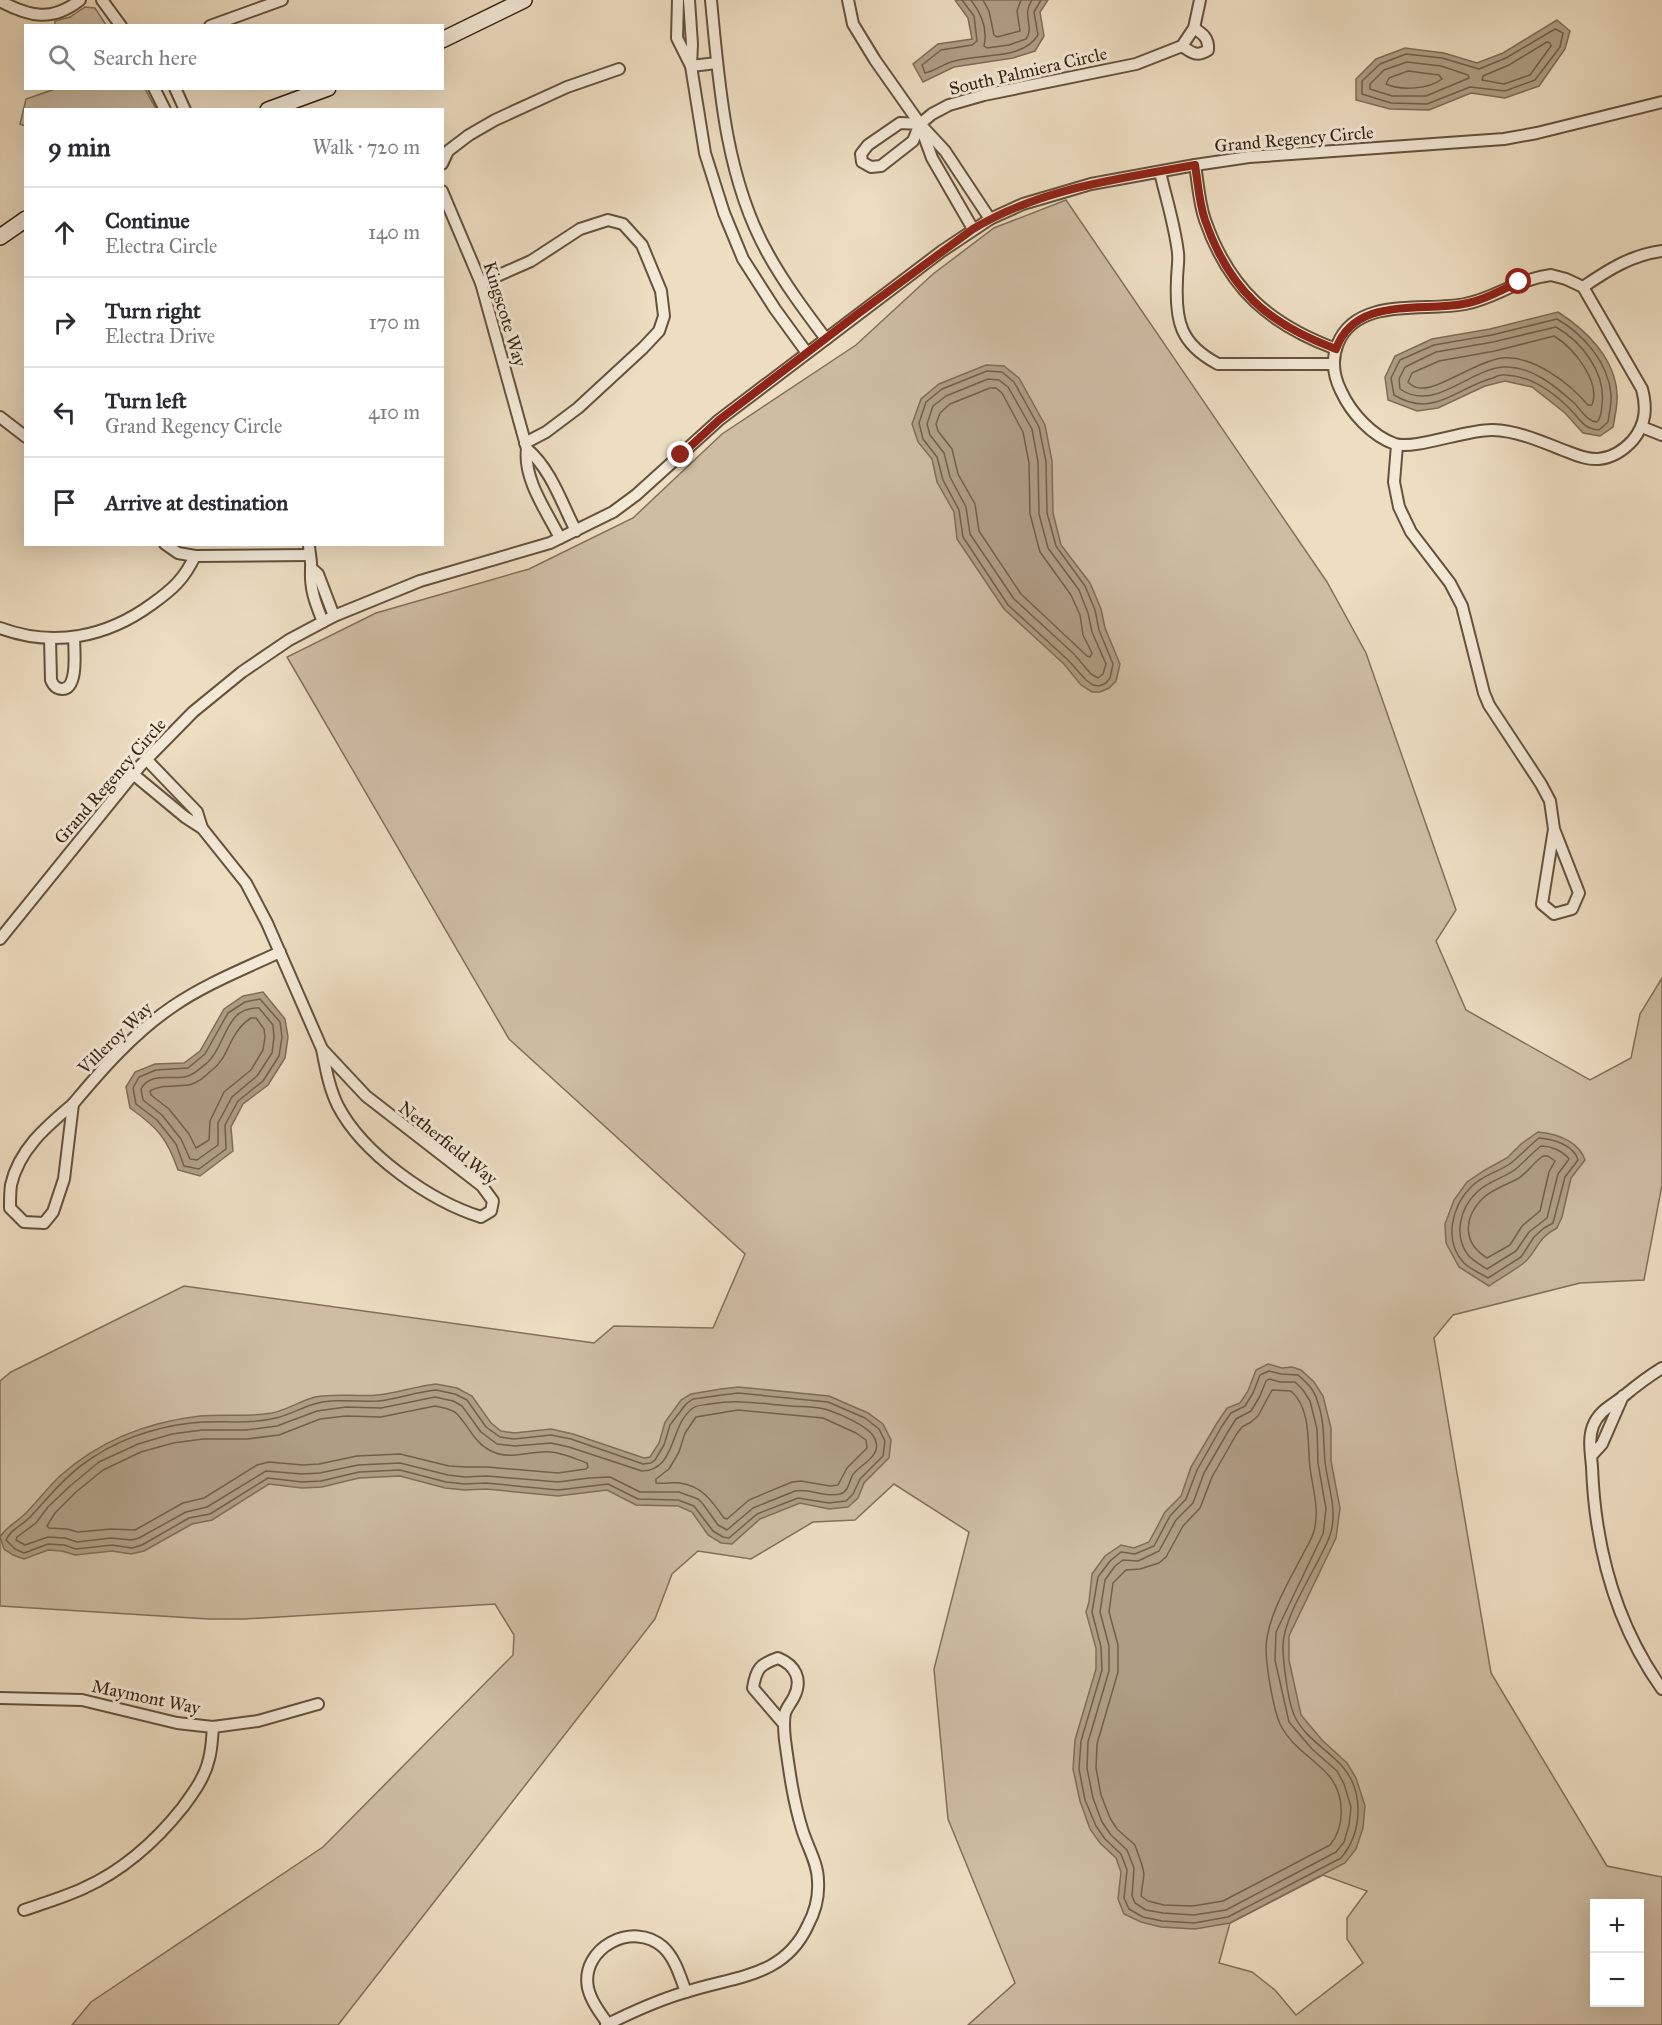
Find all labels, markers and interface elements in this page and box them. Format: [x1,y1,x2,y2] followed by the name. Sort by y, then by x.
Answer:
[24,24,444,90] search box
[45,41,78,74] icon: search
[947,42,1109,100] street label: South Palmiera Circle
[93,44,197,71] text: Search here
[1214,121,1375,158] street label: Grand Regency Circle
[48,131,111,163] text: 9 min
[313,135,420,159] text: Walk · 720 m
[105,207,190,234] text: Continue
[48,216,81,249] icon: ahead
[368,220,420,244] text: 140 m
[105,234,217,258] text: Electra Circle
[478,259,532,370] street label: Kingscote Way
[1505,268,1531,294] route start
[105,297,201,324] text: Turn right
[48,306,81,339] icon: right
[369,310,420,334] text: 170 m
[105,324,215,348] text: Electra Drive
[105,387,187,414] text: Turn left
[48,396,81,429] icon: left
[368,400,420,424] text: 410 m
[105,414,282,438] text: Grand Regency Circle
[667,441,693,467] route end
[48,486,81,519] icon: arrive
[105,489,288,516] text: Arrive at destination
[49,714,171,849] street label: Grand Regency Circle
[73,997,157,1079] street label: Villeroy Way
[394,1096,502,1190] street label: Netherfield Way
[90,1675,203,1719] street label: Maymont Way
[1590,1899,1644,2007] map controls
[1590,1899,1644,1953] button: +
[1590,1953,1644,2007] button: −

